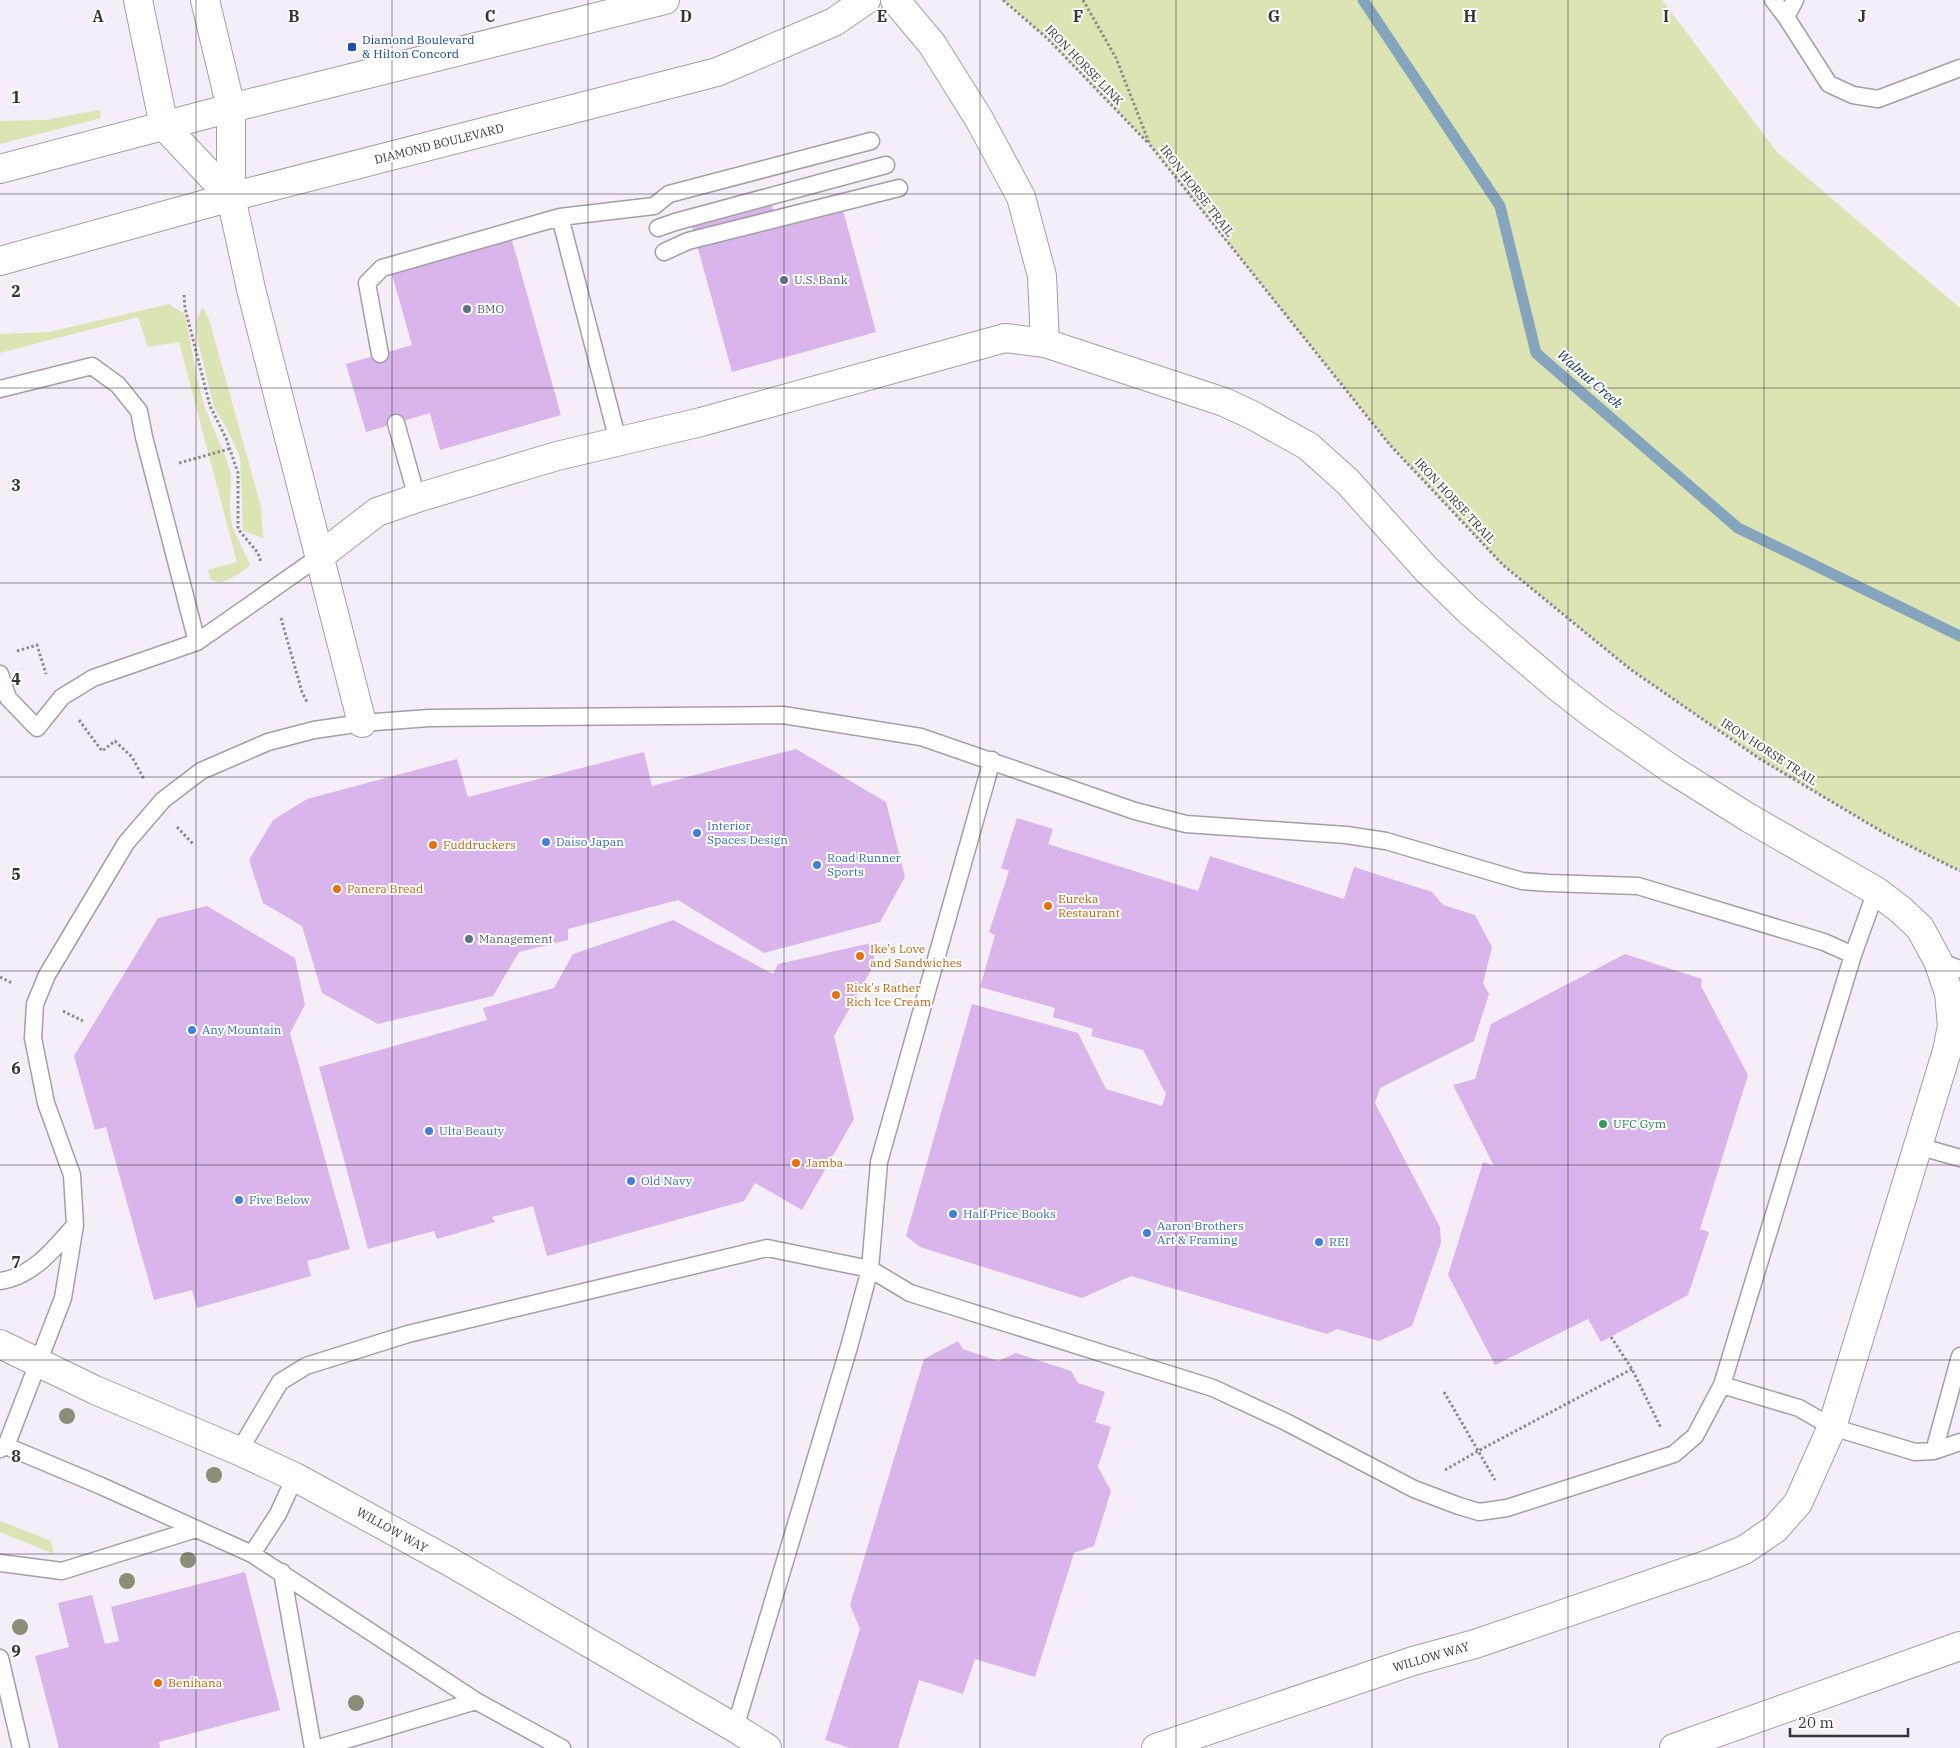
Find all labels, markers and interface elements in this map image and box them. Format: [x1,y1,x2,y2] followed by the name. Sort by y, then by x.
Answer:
[92,6,104,26] text: A
[288,6,300,26] text: B
[485,6,495,26] text: C
[680,6,692,26] text: D
[877,6,887,26] text: E
[1073,6,1083,26] text: F
[1268,6,1280,26] text: G
[1464,6,1477,26] text: H
[1663,6,1669,26] text: I
[1858,6,1866,26] text: J
[1042,21,1127,108] street label: IRON HORSE LINK
[362,32,474,61] place label: Diamond Boulevard & Hilton Concord
[346,41,358,53] marker: Diamond Boulevard & Hilton Concord
[11,87,21,107] text: 1
[373,120,505,167] street label: DIAMOND BOULEVARD
[1157,142,1238,239] street label: IRON HORSE TRAIL
[794,272,848,287] place label: U.S. Bank
[778,274,790,286] marker: U.S. Bank
[11,281,21,301] text: 2
[477,301,504,316] place label: BMO
[461,303,473,315] marker: BMO
[1553,346,1627,413] water label: Walnut Creek
[1412,455,1499,547] street label: IRON HORSE TRAIL
[11,475,21,495] text: 3
[11,669,21,689] text: 4
[1718,715,1820,788] street label: IRON HORSE TRAIL
[707,818,788,847] place label: Interior Spaces Design
[691,827,703,839] marker: Interior Spaces Design
[556,834,624,849] place label: Daiso Japan
[540,836,552,848] marker: Daiso Japan
[443,837,516,852] place label: Fuddruckers
[427,839,439,851] marker: Fuddruckers
[827,850,902,879] place label: Road Runner Sports
[811,859,823,871] marker: Road Runner Sports
[11,864,21,884] text: 5
[347,881,423,896] place label: Panera Bread
[331,883,343,895] marker: Panera Bread
[1058,891,1120,920] place label: Eureka Restaurant
[1042,900,1054,912] marker: Eureka Restaurant
[479,931,553,946] place label: Management
[463,933,475,945] marker: Management
[870,941,962,970] place label: Ike's Love and Sandwiches
[854,950,866,962] marker: Ike's Love and Sandwiches
[846,980,932,1009] place label: Rick's Rather Rich Ice Cream
[830,989,842,1001] marker: Rick's Rather Rich Ice Cream
[202,1022,282,1037] place label: Any Mountain
[186,1024,198,1036] marker: Any Mountain
[11,1058,21,1078] text: 6
[1613,1116,1667,1131] place label: UFC Gym
[1597,1118,1609,1130] marker: UFC Gym
[439,1123,505,1138] place label: Ulta Beauty
[423,1125,435,1137] marker: Ulta Beauty
[806,1155,844,1170] place label: Jamba
[790,1157,802,1169] marker: Jamba
[641,1173,693,1188] place label: Old Navy
[625,1175,637,1187] marker: Old Navy
[249,1192,310,1207] place label: Five Below
[233,1194,245,1206] marker: Five Below
[963,1206,1056,1221] place label: Half Price Books
[947,1208,959,1220] marker: Half Price Books
[1157,1218,1244,1247] place label: Aaron Brothers Art & Framing
[1141,1227,1153,1239] marker: Aaron Brothers Art & Framing
[1329,1234,1349,1249] place label: REI
[1313,1236,1325,1248] marker: REI
[11,1252,21,1272] text: 7
[11,1446,21,1466] text: 8
[354,1504,431,1555] street label: WILLOW WAY
[1391,1638,1471,1675] street label: WILLOW WAY
[11,1641,21,1661] text: 9
[168,1675,223,1690] place label: Benihana
[152,1677,164,1689] marker: Benihana
[1790,1706,1908,1738] scale bar
[1798,1713,1834,1732] text: 20 m

